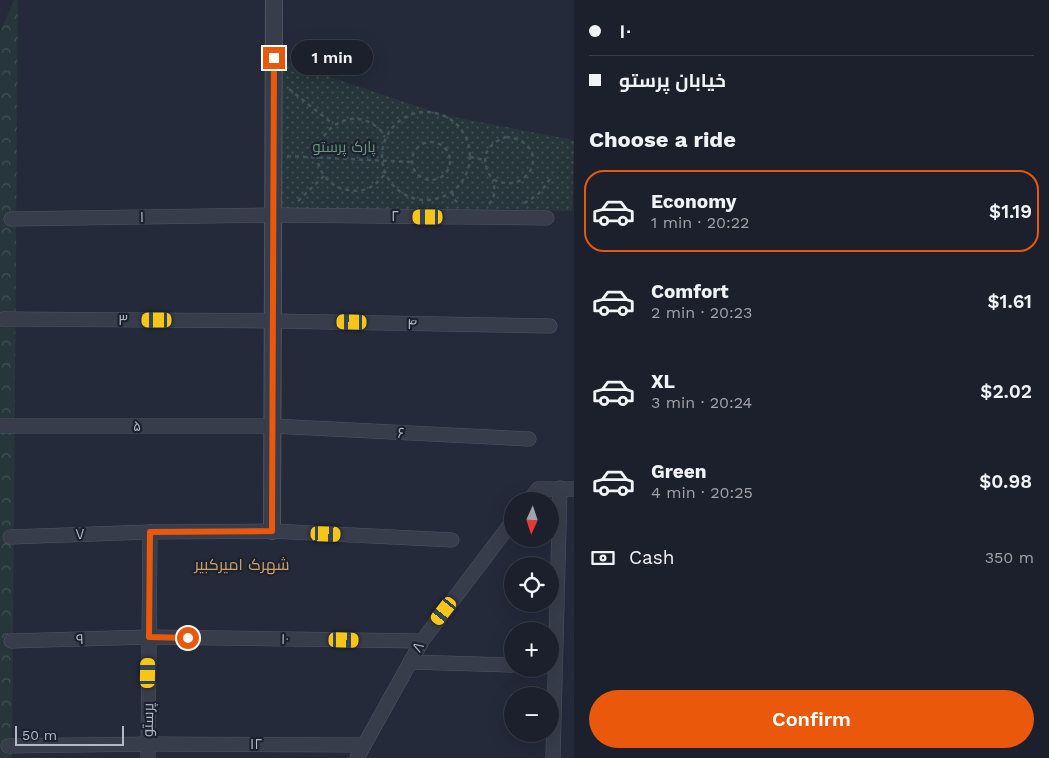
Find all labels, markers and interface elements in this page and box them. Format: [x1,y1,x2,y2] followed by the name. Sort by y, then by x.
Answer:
[619,20,631,43] text: ۱۰
[292,40,374,76] callout: 1 min
[263,47,285,69] route end
[311,48,353,67] text: 1 min
[619,69,726,92] text: خیابان پرستو
[589,127,736,152] text: Choose a ride
[312,138,376,157] park label: پارک پرستو
[591,189,636,234] icon: car
[651,190,736,213] text: Economy
[989,200,1032,223] text: $1.19
[391,207,399,225] street label: ۲
[140,208,144,226] street label: ۱
[413,210,443,225] car
[651,213,749,232] text: 1 min · 20:22
[591,279,636,324] icon: car
[651,280,729,303] text: Comfort
[988,290,1032,313] text: $1.61
[651,303,752,322] text: 2 min · 20:23
[118,311,128,329] street label: ۳
[142,313,172,328] car
[336,314,367,330] car
[407,315,417,333] street label: ۴
[591,369,636,414] icon: car
[651,370,675,393] text: XL
[980,380,1032,403] text: $2.02
[651,393,752,412] text: 3 min · 20:24
[133,417,141,435] street label: ۵
[397,424,405,442] street label: ۶
[591,459,636,504] icon: car
[651,460,707,483] text: Green
[979,470,1032,493] text: $0.98
[651,483,753,502] text: 4 min · 20:25
[504,492,559,548] north arrow
[504,492,559,742] map controls
[75,525,85,543] street label: ۷
[310,526,341,542] car
[589,544,617,572] icon: cash
[629,546,675,569] text: Cash
[985,548,1034,567] text: 350 m
[194,555,289,575] district label: شهرک امیرکبیر
[504,557,559,612] button: locate
[428,595,459,627] car
[504,622,559,677] button: +
[177,627,199,649] route start
[76,630,84,648] street label: ۹
[281,630,289,648] street label: ۱۰
[328,632,359,648] car
[408,638,428,656] street label: ۸
[140,658,155,688] car
[504,687,559,742] button: −
[589,690,1034,748] button: Confirm
[139,703,158,737] street label: پرستو
[15,723,124,746] scale bar
[22,727,57,743] text: 50 m
[250,735,262,753] street label: ۱۲

